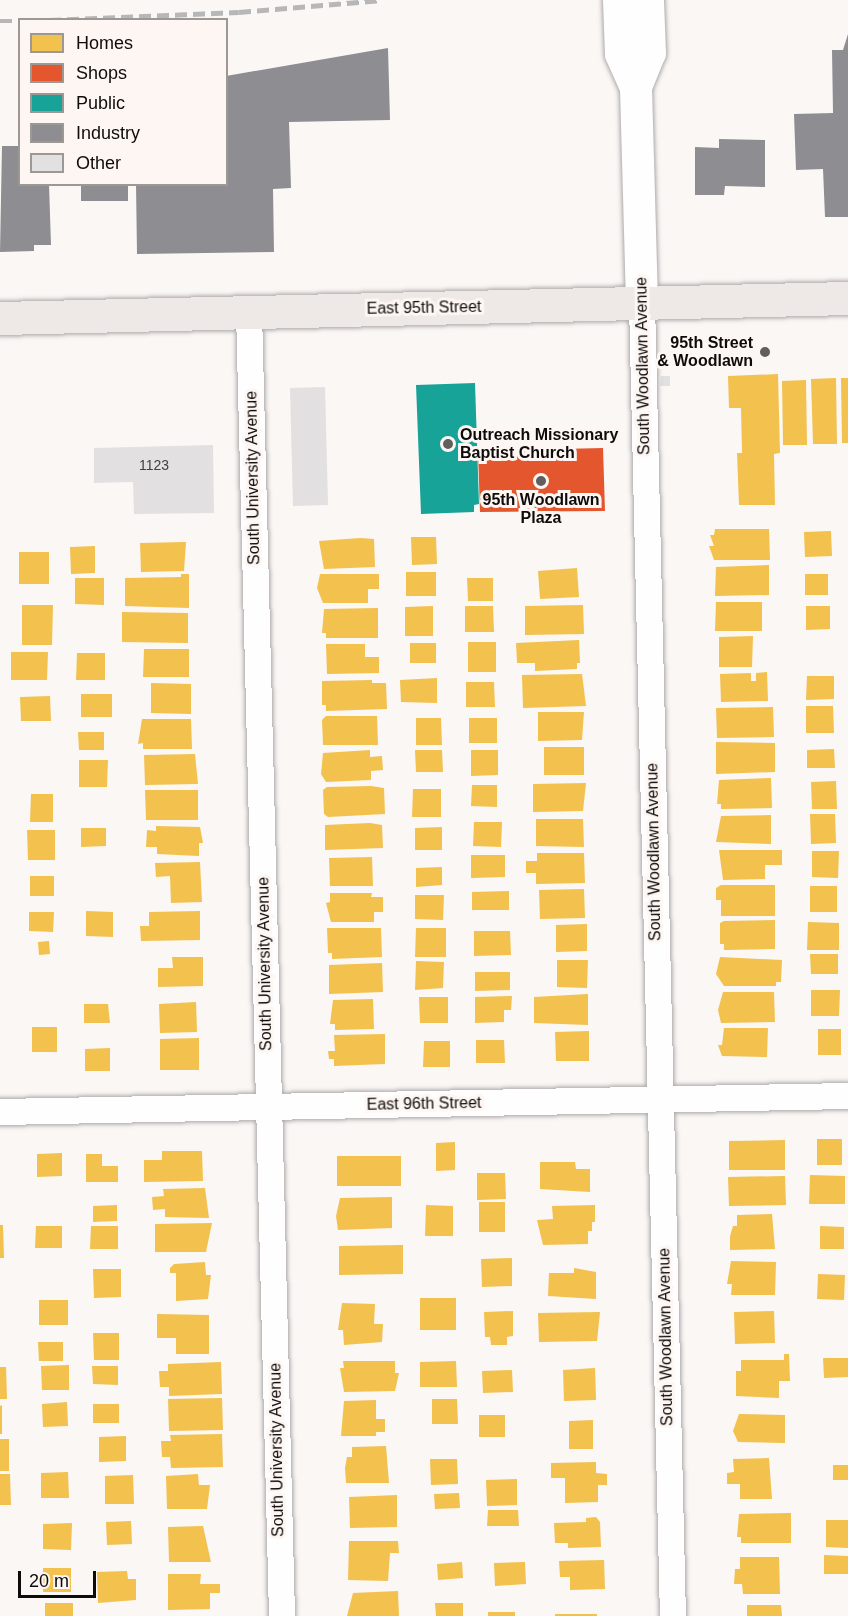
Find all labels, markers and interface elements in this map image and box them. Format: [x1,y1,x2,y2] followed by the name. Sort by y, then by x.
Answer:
[18,18,228,186] legend
[76,33,133,53] text: Homes
[76,63,127,83] text: Shops
[76,93,125,113] text: Public
[76,123,140,143] text: Industry
[76,153,121,173] text: Other
[632,276,654,456] street label: South Woodlawn Avenue
[366,297,482,319] street label: East 95th Street
[657,333,753,371] place label: 95th Street & Woodlawn
[758,345,772,359] marker: 95th Street & Woodlawn
[242,390,264,566] street label: South University Avenue
[460,425,618,463] place label: Outreach Missionary Baptist Church
[441,437,455,451] marker: Outreach Missionary Baptist Church
[139,457,169,473] house number: 1123
[534,474,548,488] marker: 95th Woodlawn Plaza
[482,490,600,528] place label: 95th Woodlawn Plaza
[643,762,665,942] street label: South Woodlawn Avenue
[254,876,276,1052] street label: South University Avenue
[366,1093,482,1115] street label: East 96th Street
[655,1247,677,1427] street label: South Woodlawn Avenue
[266,1362,288,1538] street label: South University Avenue
[21,1559,99,1597] scale bar
[29,1571,69,1591] text: 20 m

